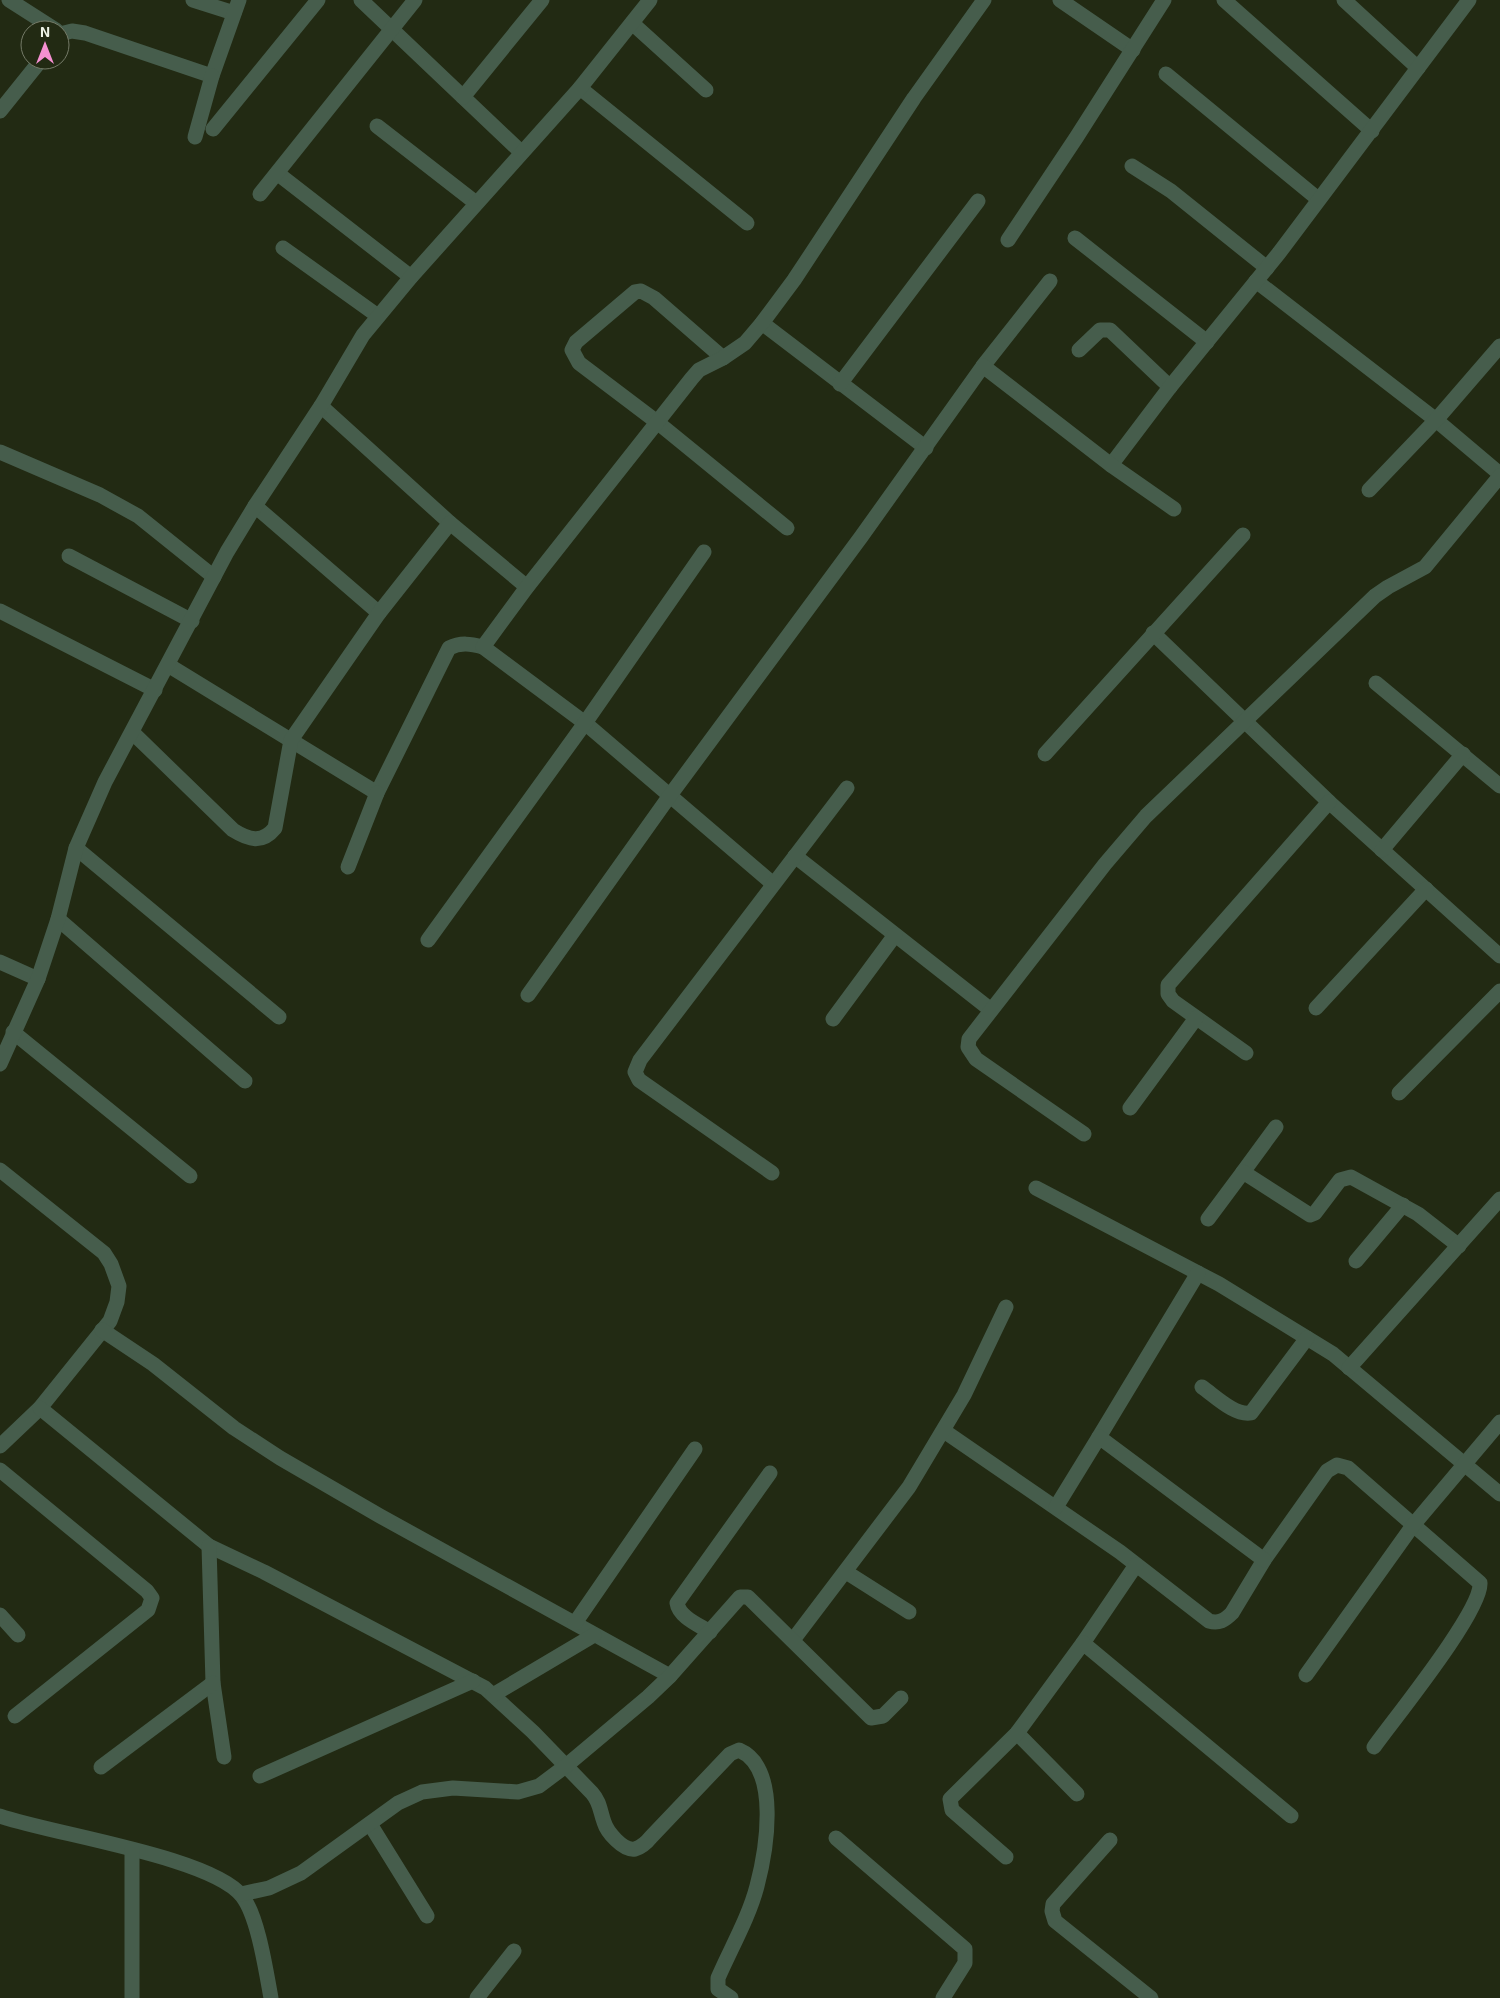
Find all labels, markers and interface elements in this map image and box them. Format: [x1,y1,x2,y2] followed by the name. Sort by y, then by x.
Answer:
[20,20,70,70] north arrow
[40,23,50,40] text: N

